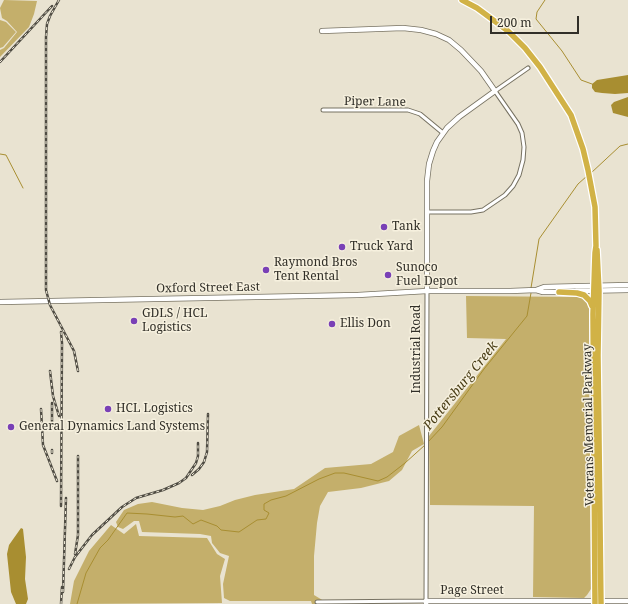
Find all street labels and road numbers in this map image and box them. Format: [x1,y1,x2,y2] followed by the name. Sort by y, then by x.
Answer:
[344,94,406,110] street label: Piper Lane
[156,280,260,296] street label: Oxford Street East
[410,305,424,393] street label: Industrial Road
[580,344,598,506] street label: Veterans Memorial Parkway
[440,584,504,598] street label: Page Street

